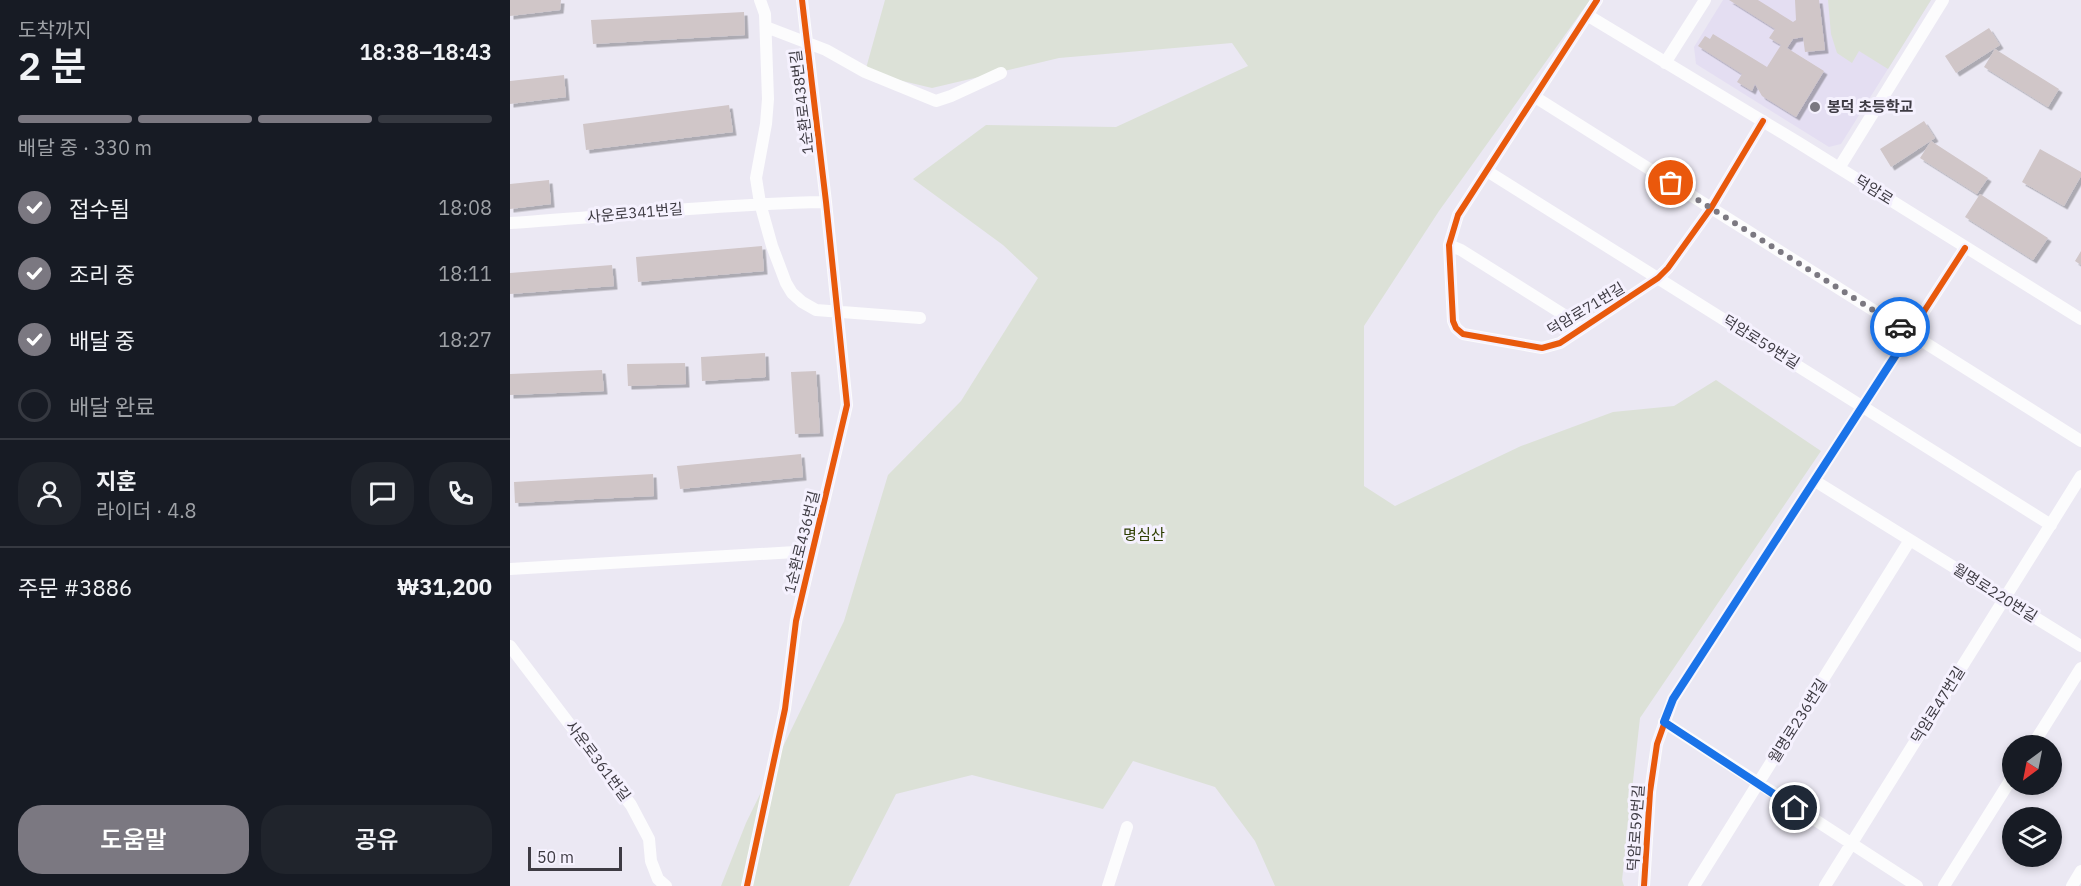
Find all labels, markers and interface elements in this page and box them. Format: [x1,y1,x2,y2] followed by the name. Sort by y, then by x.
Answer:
[18,16,92,43] text: 도착까지
[359,37,492,66] text: 18:38–18:43
[18,40,86,91] text: 2 분
[786,49,817,155] street label: 1순환로438번길
[1827,97,1914,116] place label: 봉덕 초등학교
[1808,100,1822,114] marker: 봉덕 초등학교
[18,134,152,161] text: 배달 중 · 330 m
[1645,157,1696,208] pin
[1654,166,1687,199] icon: bag
[1852,171,1897,209] street label: 덕암로
[18,191,51,224] icon: check
[69,194,130,223] text: 접수됨
[438,194,492,221] text: 18:08
[586,199,684,226] street label: 사운로341번길
[18,257,51,290] icon: check
[69,260,135,289] text: 조리 중
[438,260,492,287] text: 18:11
[1544,278,1628,339] street label: 덕암로71번길
[1870,297,1930,357] courier
[1719,310,1803,373] street label: 덕암로59번길
[1884,311,1917,344] icon: car
[18,323,51,356] icon: check
[69,326,135,355] text: 배달 중
[438,326,492,353] text: 18:27
[69,392,155,421] text: 배달 완료
[18,462,81,525] button: person
[351,462,414,525] button: chat
[429,462,492,525] button: phone
[96,466,136,495] text: 지훈
[780,489,823,595] street label: 1순환로436번길
[96,497,197,524] text: 라이더 · 4.8
[1123,525,1165,544] park label: 명심산
[1950,559,2041,626] street label: 월명로220번길
[397,572,492,601] text: ₩31,200
[18,573,132,602] text: 주문 #3886
[1906,663,1969,747] street label: 덕암로47번길
[1764,675,1831,766] street label: 월명로236번길
[562,717,635,805] street label: 사운로361번길
[2002,735,2062,795] north arrow
[2002,735,2062,867] map controls
[1769,782,1820,833] pin
[1623,784,1648,872] street label: 덕암로59번길
[1778,791,1811,824] icon: home
[18,805,249,874] button: 도움말
[261,805,492,874] button: 공유
[2002,807,2062,867] button: layers
[528,844,622,872] scale bar
[537,847,574,867] text: 50 m

